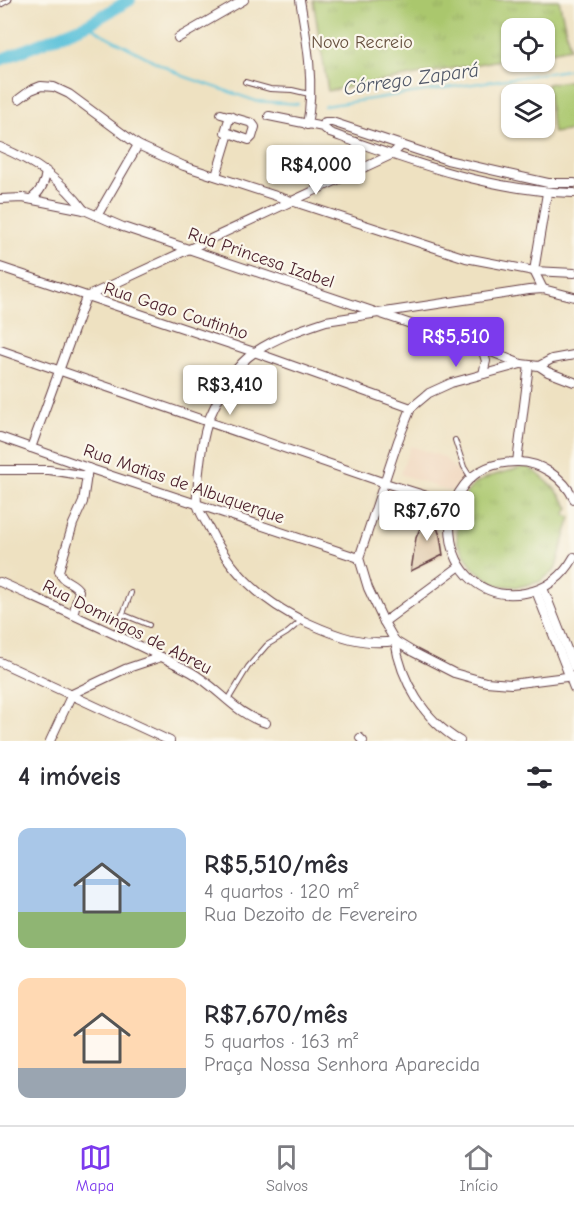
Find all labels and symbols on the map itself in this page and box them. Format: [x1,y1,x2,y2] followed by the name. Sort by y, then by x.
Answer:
[311,32,413,53] park label: Novo Recreio
[342,58,480,100] water label: Córrego Zapará
[261,145,371,196] pin: R$4,000
[185,223,337,293] street label: Rua Princesa Izabel
[101,278,251,344] street label: Rua Gago Coutinho
[401,317,511,368] pin: R$5,510
[175,365,285,416] pin: R$3,410
[81,440,287,528] street label: Rua Matias de Albuquerque
[372,491,482,542] pin: R$7,670
[39,575,215,679] street label: Rua Domingos de Abreu

